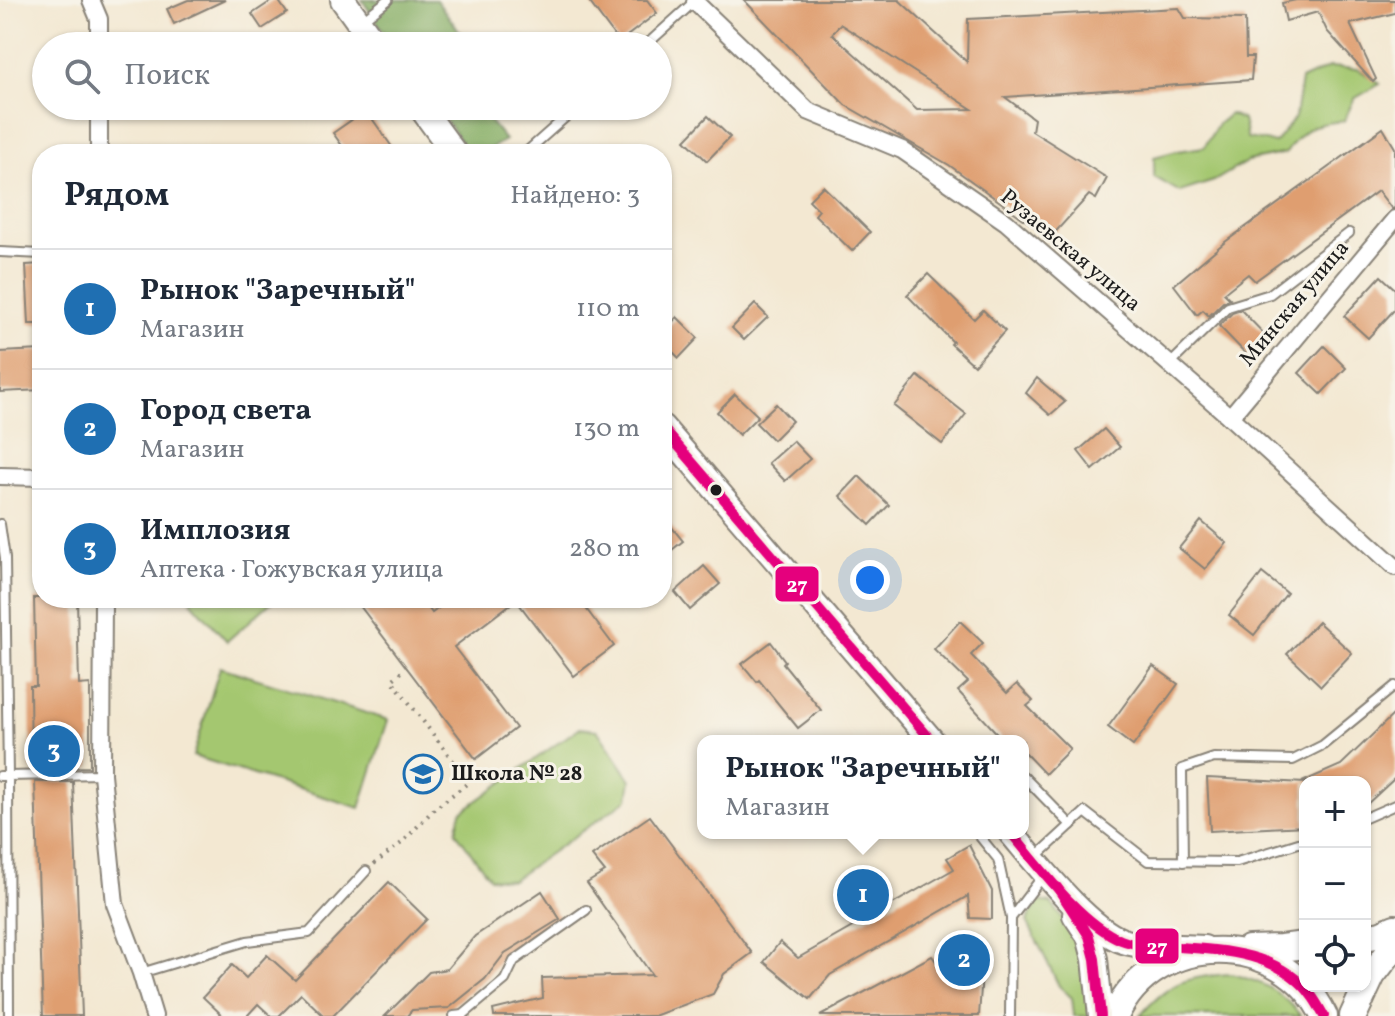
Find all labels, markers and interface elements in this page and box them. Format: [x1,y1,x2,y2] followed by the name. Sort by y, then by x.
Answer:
[32,32,672,120] search box
[60,54,104,98] icon: search
[124,55,210,97] text: Поиск
[64,173,169,220] text: Рядом
[510,178,640,214] text: Найдено: 3
[993,183,1147,319] street label: Рузаевская улица
[1233,234,1357,374] street label: Минская улица
[140,270,416,312] text: Рынок "Заречный"
[85,291,95,327] text: 1
[576,291,640,327] text: 110 m
[140,312,244,348] text: Магазин
[140,390,312,432] text: Город света
[83,411,97,447] text: 2
[573,411,640,447] text: 130 m
[140,432,244,468] text: Магазин
[708,482,724,498] unlabelled marker
[140,510,291,552] text: Имплозия
[83,531,97,567] text: 3
[569,531,640,567] text: 280 m
[140,552,444,588] text: Аптека · Гожувская улица
[850,560,890,600] your location
[774,565,820,603] line badge: 27
[786,571,808,602] text: 27
[28,721,80,781] pin: 3
[697,735,1029,839] popup
[725,748,1001,790] text: Рынок "Заречный"
[402,753,444,795] school or university icon: Школа № 28
[451,759,583,790] place label: Школа № 28
[1299,776,1371,992] map controls
[1299,776,1371,848] button: +
[725,790,830,826] text: Магазин
[1299,848,1371,920] button: −
[837,865,889,925] pin: 1
[1299,920,1371,992] button: locate
[1134,927,1180,965] line badge: 27
[938,930,990,990] pin: 2
[1146,933,1168,964] text: 27

